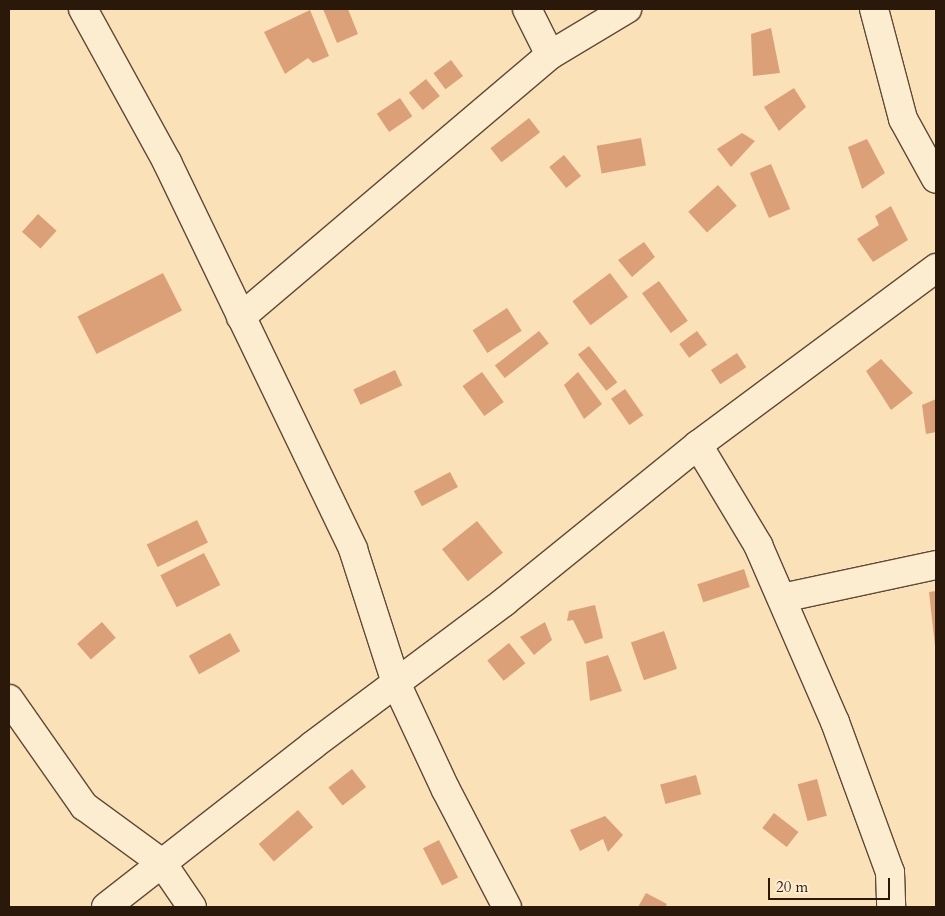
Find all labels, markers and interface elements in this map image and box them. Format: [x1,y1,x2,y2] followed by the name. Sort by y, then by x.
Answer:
[770,868,892,900] scale bar
[776,877,808,897] text: 20 m

